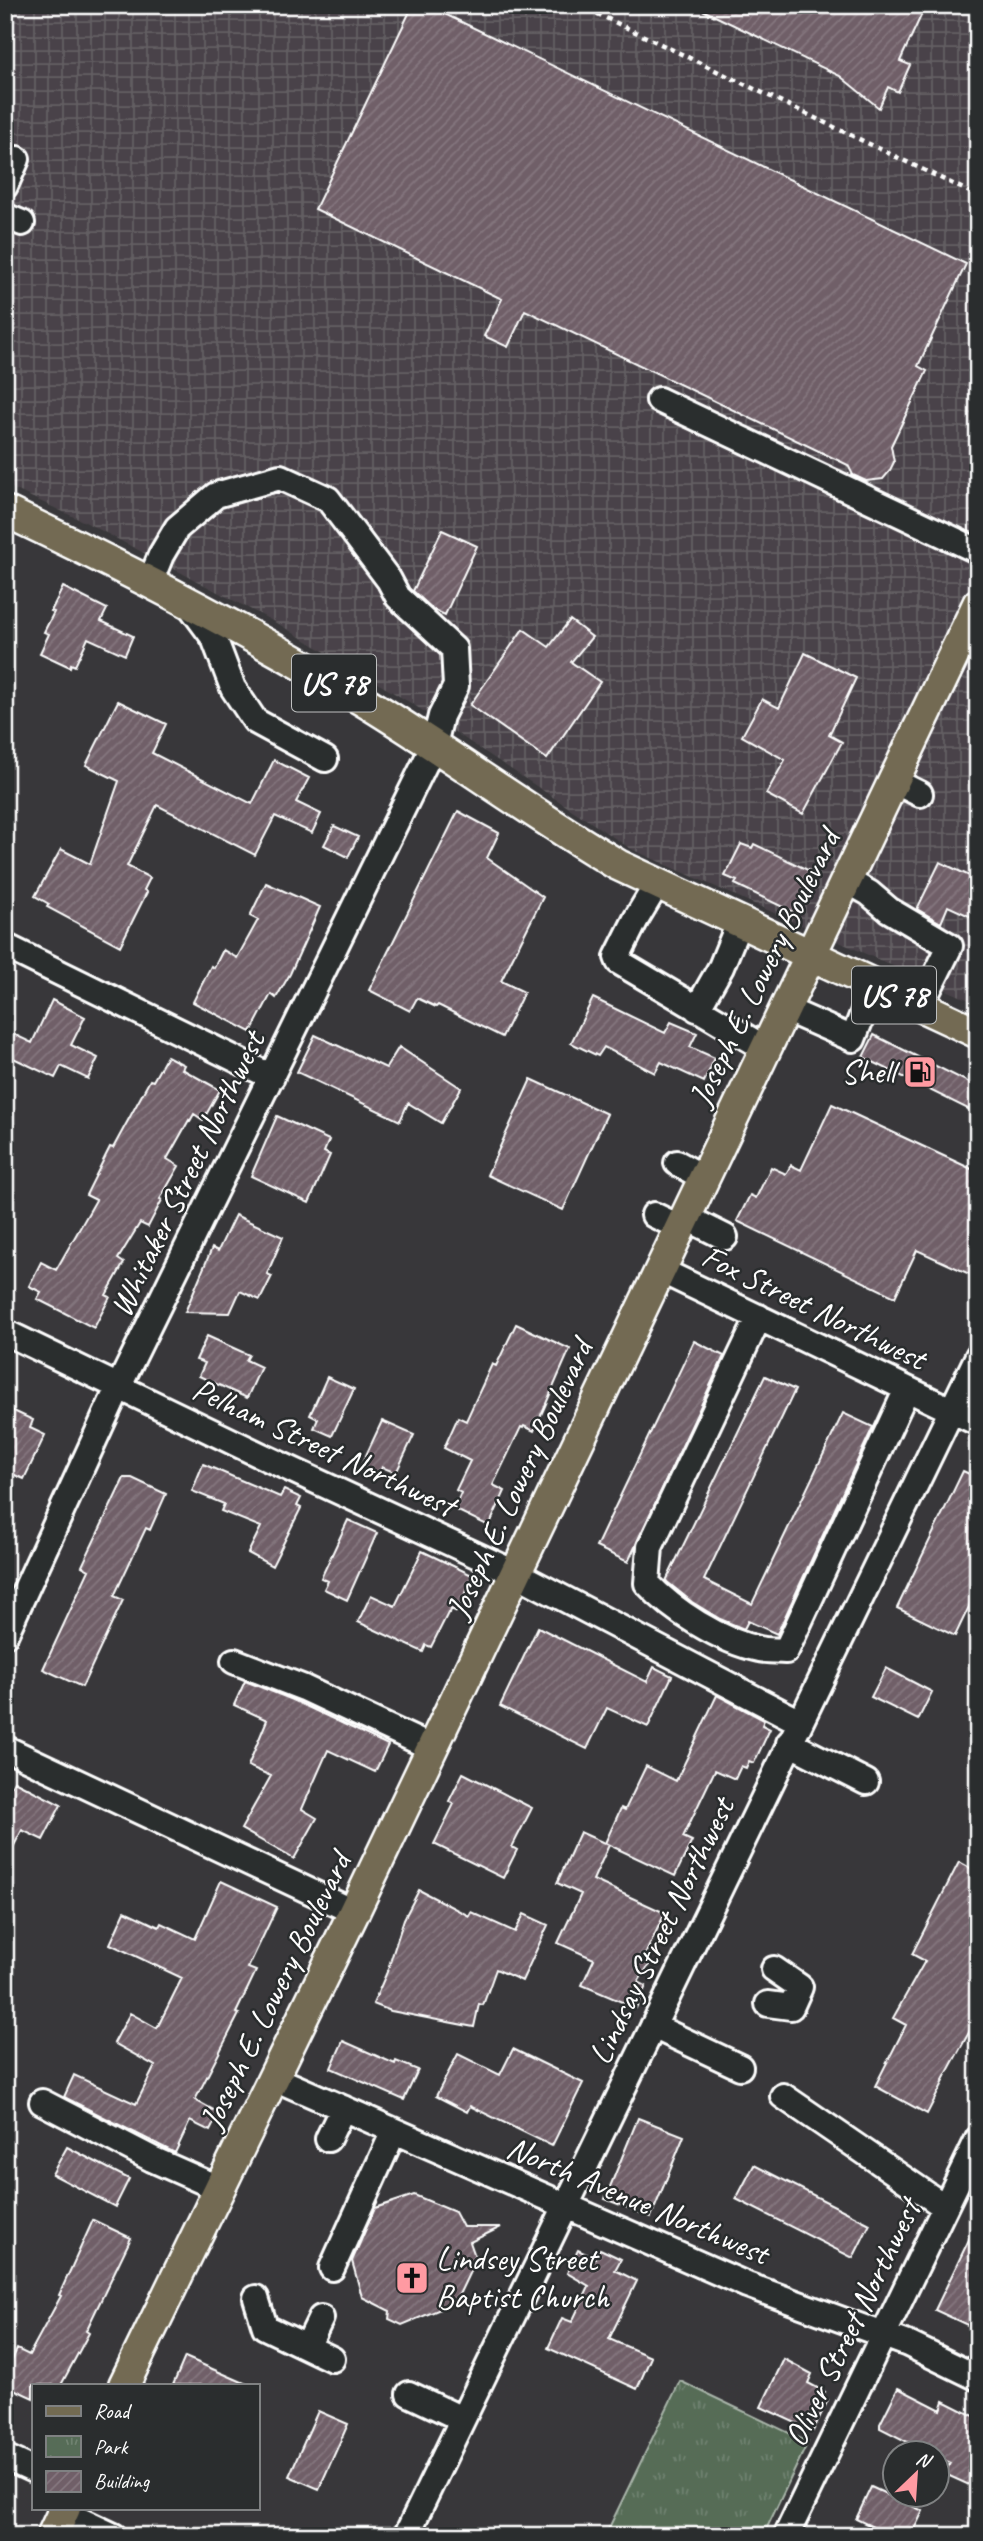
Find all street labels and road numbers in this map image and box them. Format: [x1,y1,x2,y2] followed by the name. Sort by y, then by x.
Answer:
[292,654,376,712] road number: US 78
[678,819,851,1115] street label: Joseph E. Lowery Boulevard
[852,966,936,1024] road number: US 78
[100,1022,276,1323] street label: Whitaker Street Northwest
[695,1235,936,1381] street label: Fox Street Northwest
[435,1329,604,1627] street label: Joseph E. Lowery Boulevard
[186,1368,466,1528] street label: Pelham Street Northwest
[578,1788,745,2071] street label: Lindsay Street Northwest
[189,1842,362,2138] street label: Joseph E. Lowery Boulevard
[501,2126,778,2275] street label: North Avenue Northwest
[774,2189,932,2453] street label: Oliver Street Northwest

